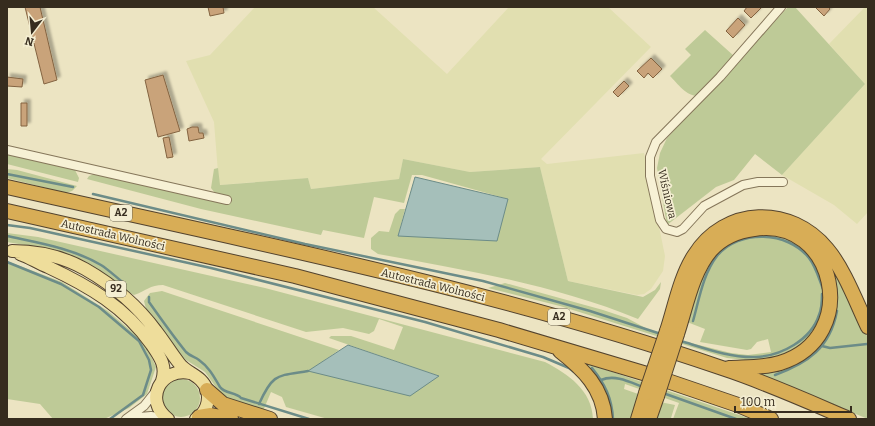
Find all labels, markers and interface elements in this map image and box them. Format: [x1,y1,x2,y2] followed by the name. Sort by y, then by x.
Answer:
[12,12,52,52] north arrow
[23,34,35,49] text: N
[655,168,679,220] street label: Wiśniowa
[110,205,132,221] road number: A2
[60,217,167,253] street label: Autostrada Wolności
[380,266,487,304] street label: Autostrada Wolności
[106,281,126,297] road number: 92
[548,309,570,325] road number: A2
[735,388,851,414] scale bar
[741,395,776,409] text: 100 m

